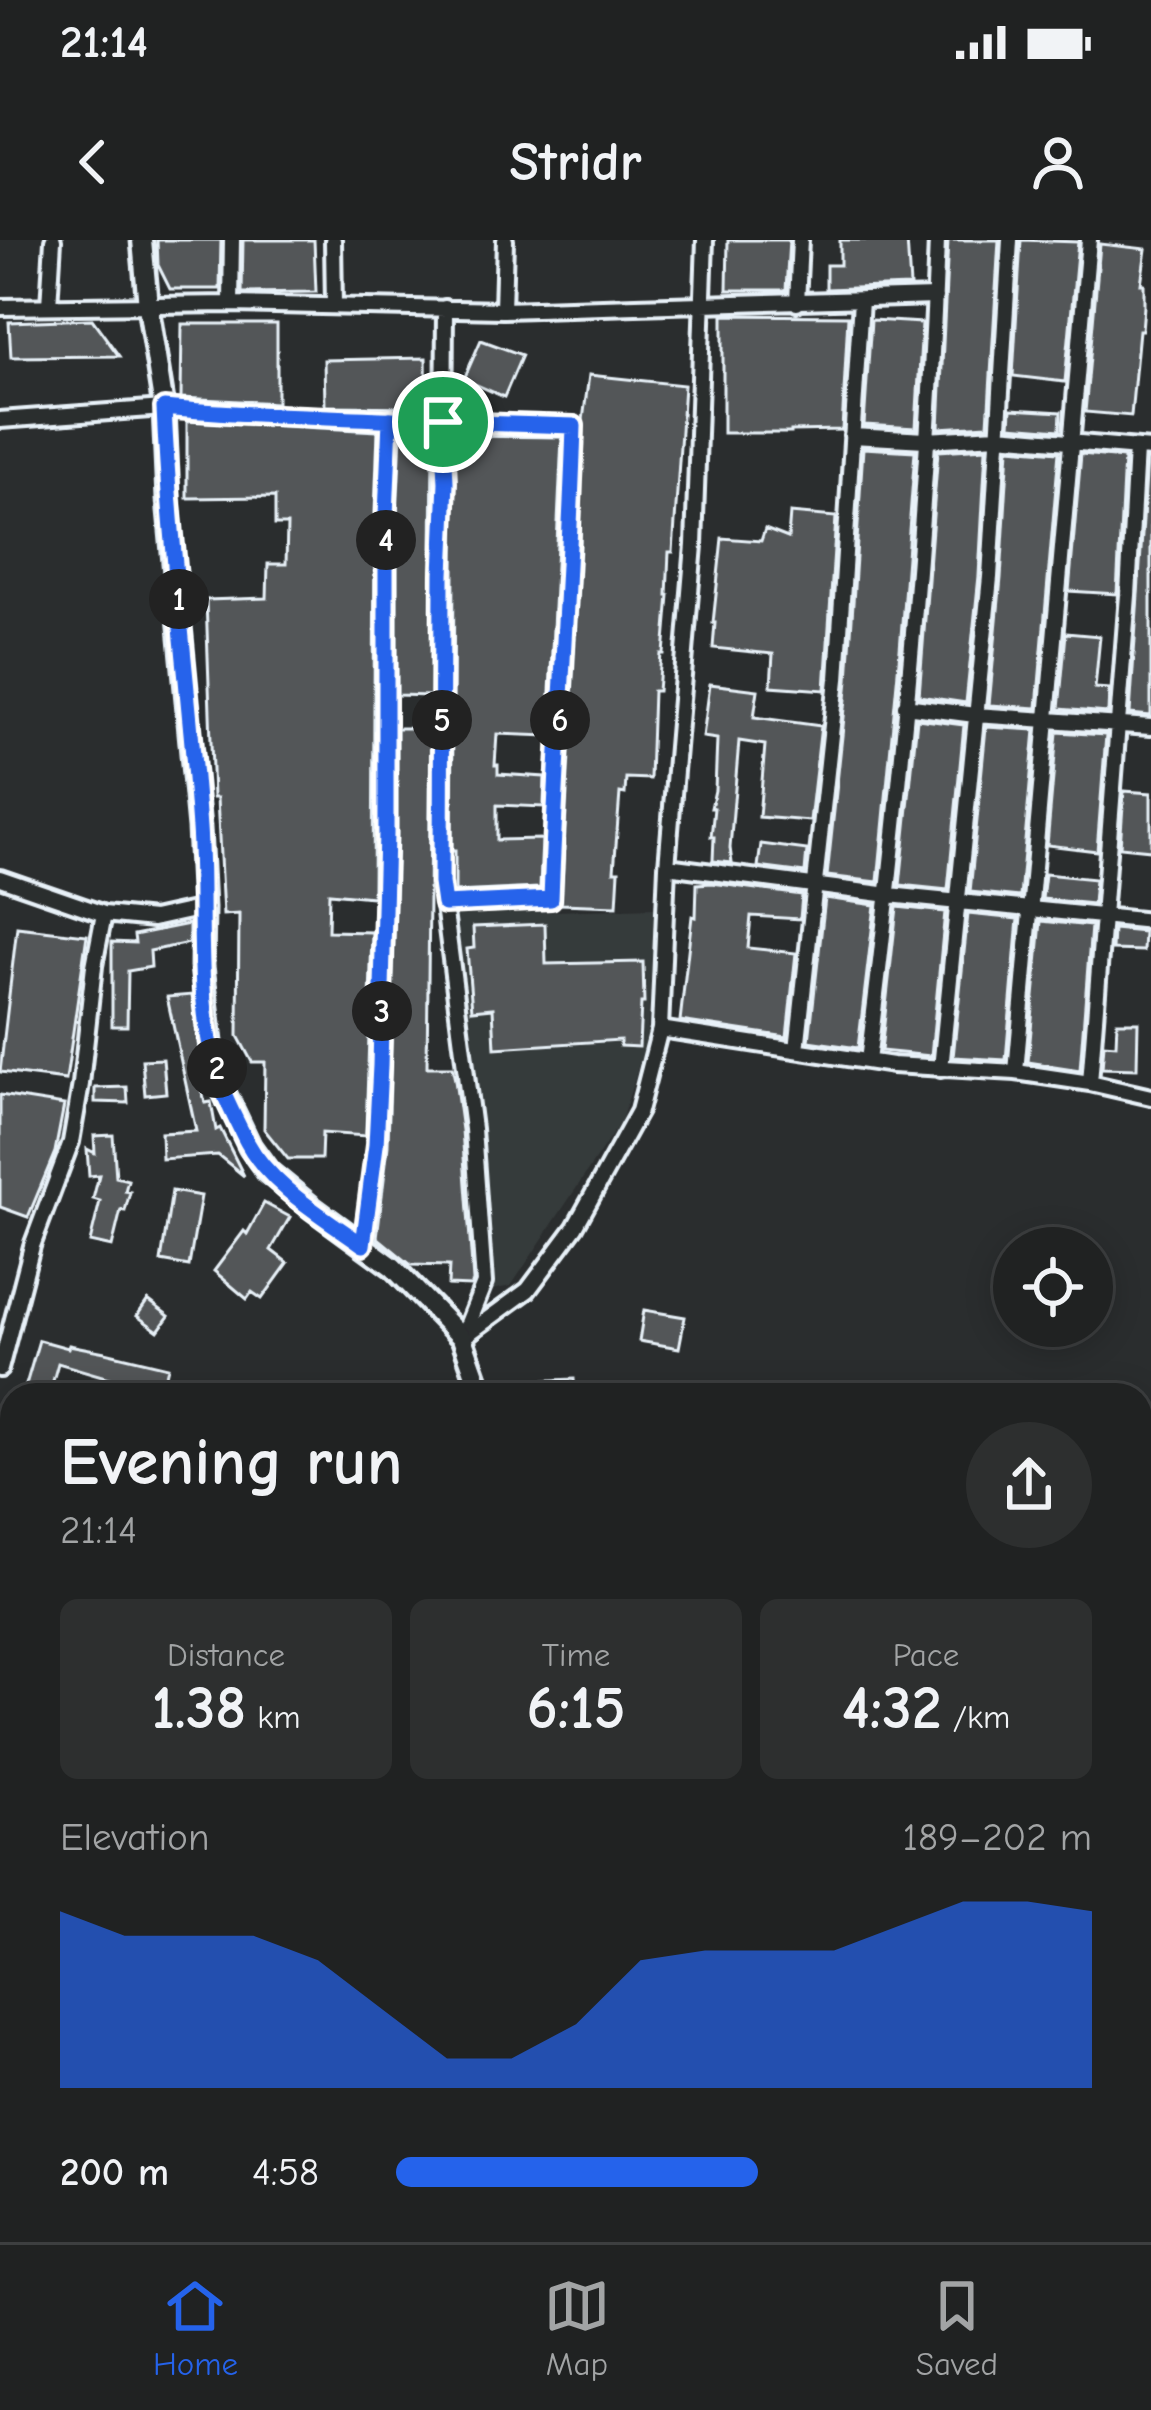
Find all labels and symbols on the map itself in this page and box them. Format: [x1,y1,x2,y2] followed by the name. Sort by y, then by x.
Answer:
[392,371,494,473] pin
[356,510,416,570] pin: 4
[149,569,209,629] pin: 1
[412,690,472,750] pin: 5
[530,690,590,750] pin: 6
[352,981,412,1041] pin: 3
[187,1038,247,1098] pin: 2

